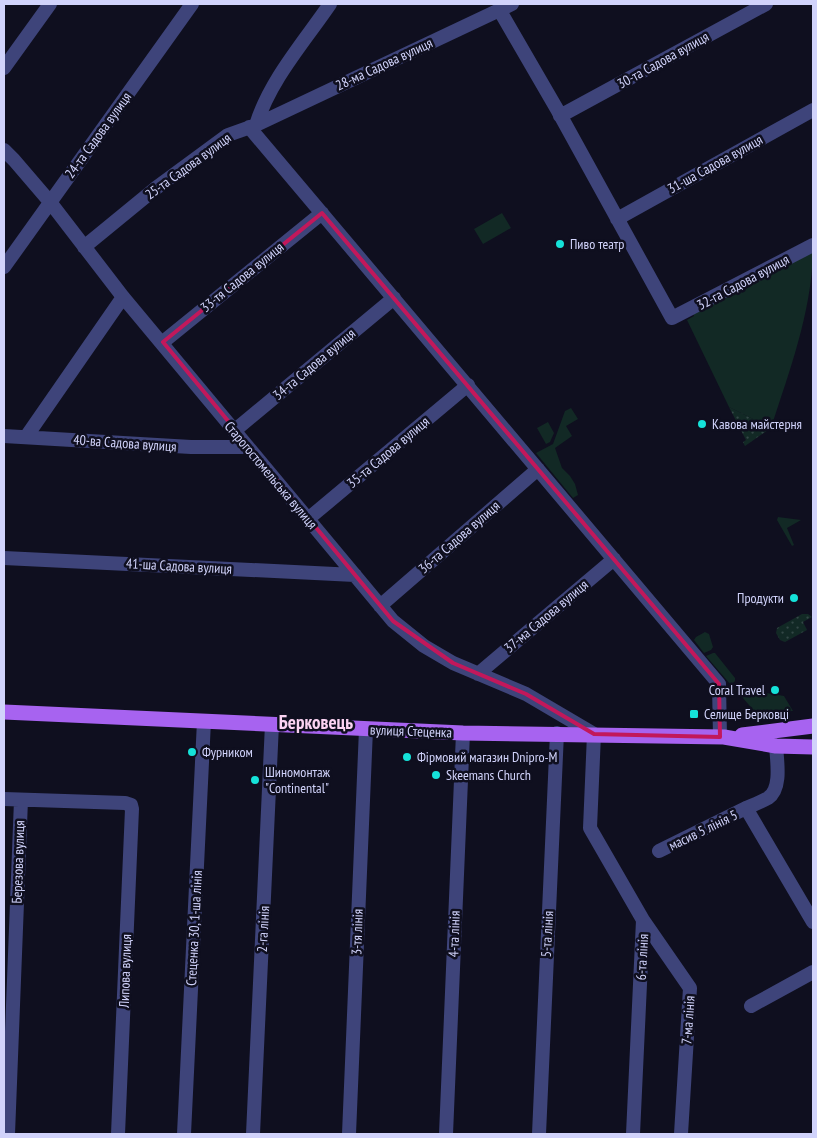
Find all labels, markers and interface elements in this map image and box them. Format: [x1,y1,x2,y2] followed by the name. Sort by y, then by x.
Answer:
[614,27,712,93] street label: 30-та Садова вулиця
[333,34,435,94] street label: 28-ма Садова вулиця
[61,88,135,182] street label: 24-та Садова вулиця
[141,129,235,203] street label: 25-та Садова вулиця
[664,130,766,198] street label: 31-ша Садова вулиця
[570,235,624,253] place label: Пиво театр
[197,238,287,316] street label: 33-тя Садова вулиця
[554,238,566,250] marker: Пиво театр
[694,250,792,314] street label: 32-га Садова вулиця
[269,324,359,404] street label: 34-та Садова вулиця
[343,412,433,492] street label: 35-та Садова вулиця
[712,415,802,433] place label: Кавова майстерня
[221,417,321,533] street label: Старогостомельська вулиця
[696,418,708,430] marker: Кавова майстерня
[73,430,177,456] street label: 40-ва Садова вулиця
[415,497,503,577] street label: 36-та Садова вулиця
[126,554,232,578] street label: 41-ша Садова вулиця
[500,576,592,656] street label: 37-ма Садова вулиця
[737,589,784,607] place label: Продукти
[788,592,800,604] marker: Продукти
[709,681,766,699] place label: Coral Travel
[769,684,781,696] marker: Coral Travel
[704,705,789,723] place label: Селище Берковці
[688,708,700,720] marker: Селище Берковці
[279,710,353,734] district label: Берковець
[370,721,452,741] street label: вулиця Стеценка
[202,743,253,761] place label: Фурником
[186,746,198,758] marker: Фурником
[417,748,558,766] place label: Фірмовий магазин Dnipro-M
[401,751,413,763] marker: Фірмовий магазин Dnipro-M
[265,763,331,797] place label: Шиномонтаж "Continental"
[446,766,531,784] place label: Skeemans Church
[430,769,442,781] marker: Skeemans Church
[249,774,261,786] marker: Шиномонтаж "Continental"
[666,806,740,854] street label: масив 5 лінія 5
[8,820,28,904] street label: Березова вулиця
[182,870,206,986] street label: Стеценка 30, 1-ша лінія
[253,905,273,953] street label: 2-га лінія
[347,909,367,955] street label: 3-тя лінія
[444,910,464,958] street label: 4-та лінія
[537,910,557,958] street label: 5-та лінія
[632,933,652,981] street label: 6-та лінія
[115,934,135,1009] street label: Липова вулиця
[677,995,699,1045] street label: 7-ма лінія

